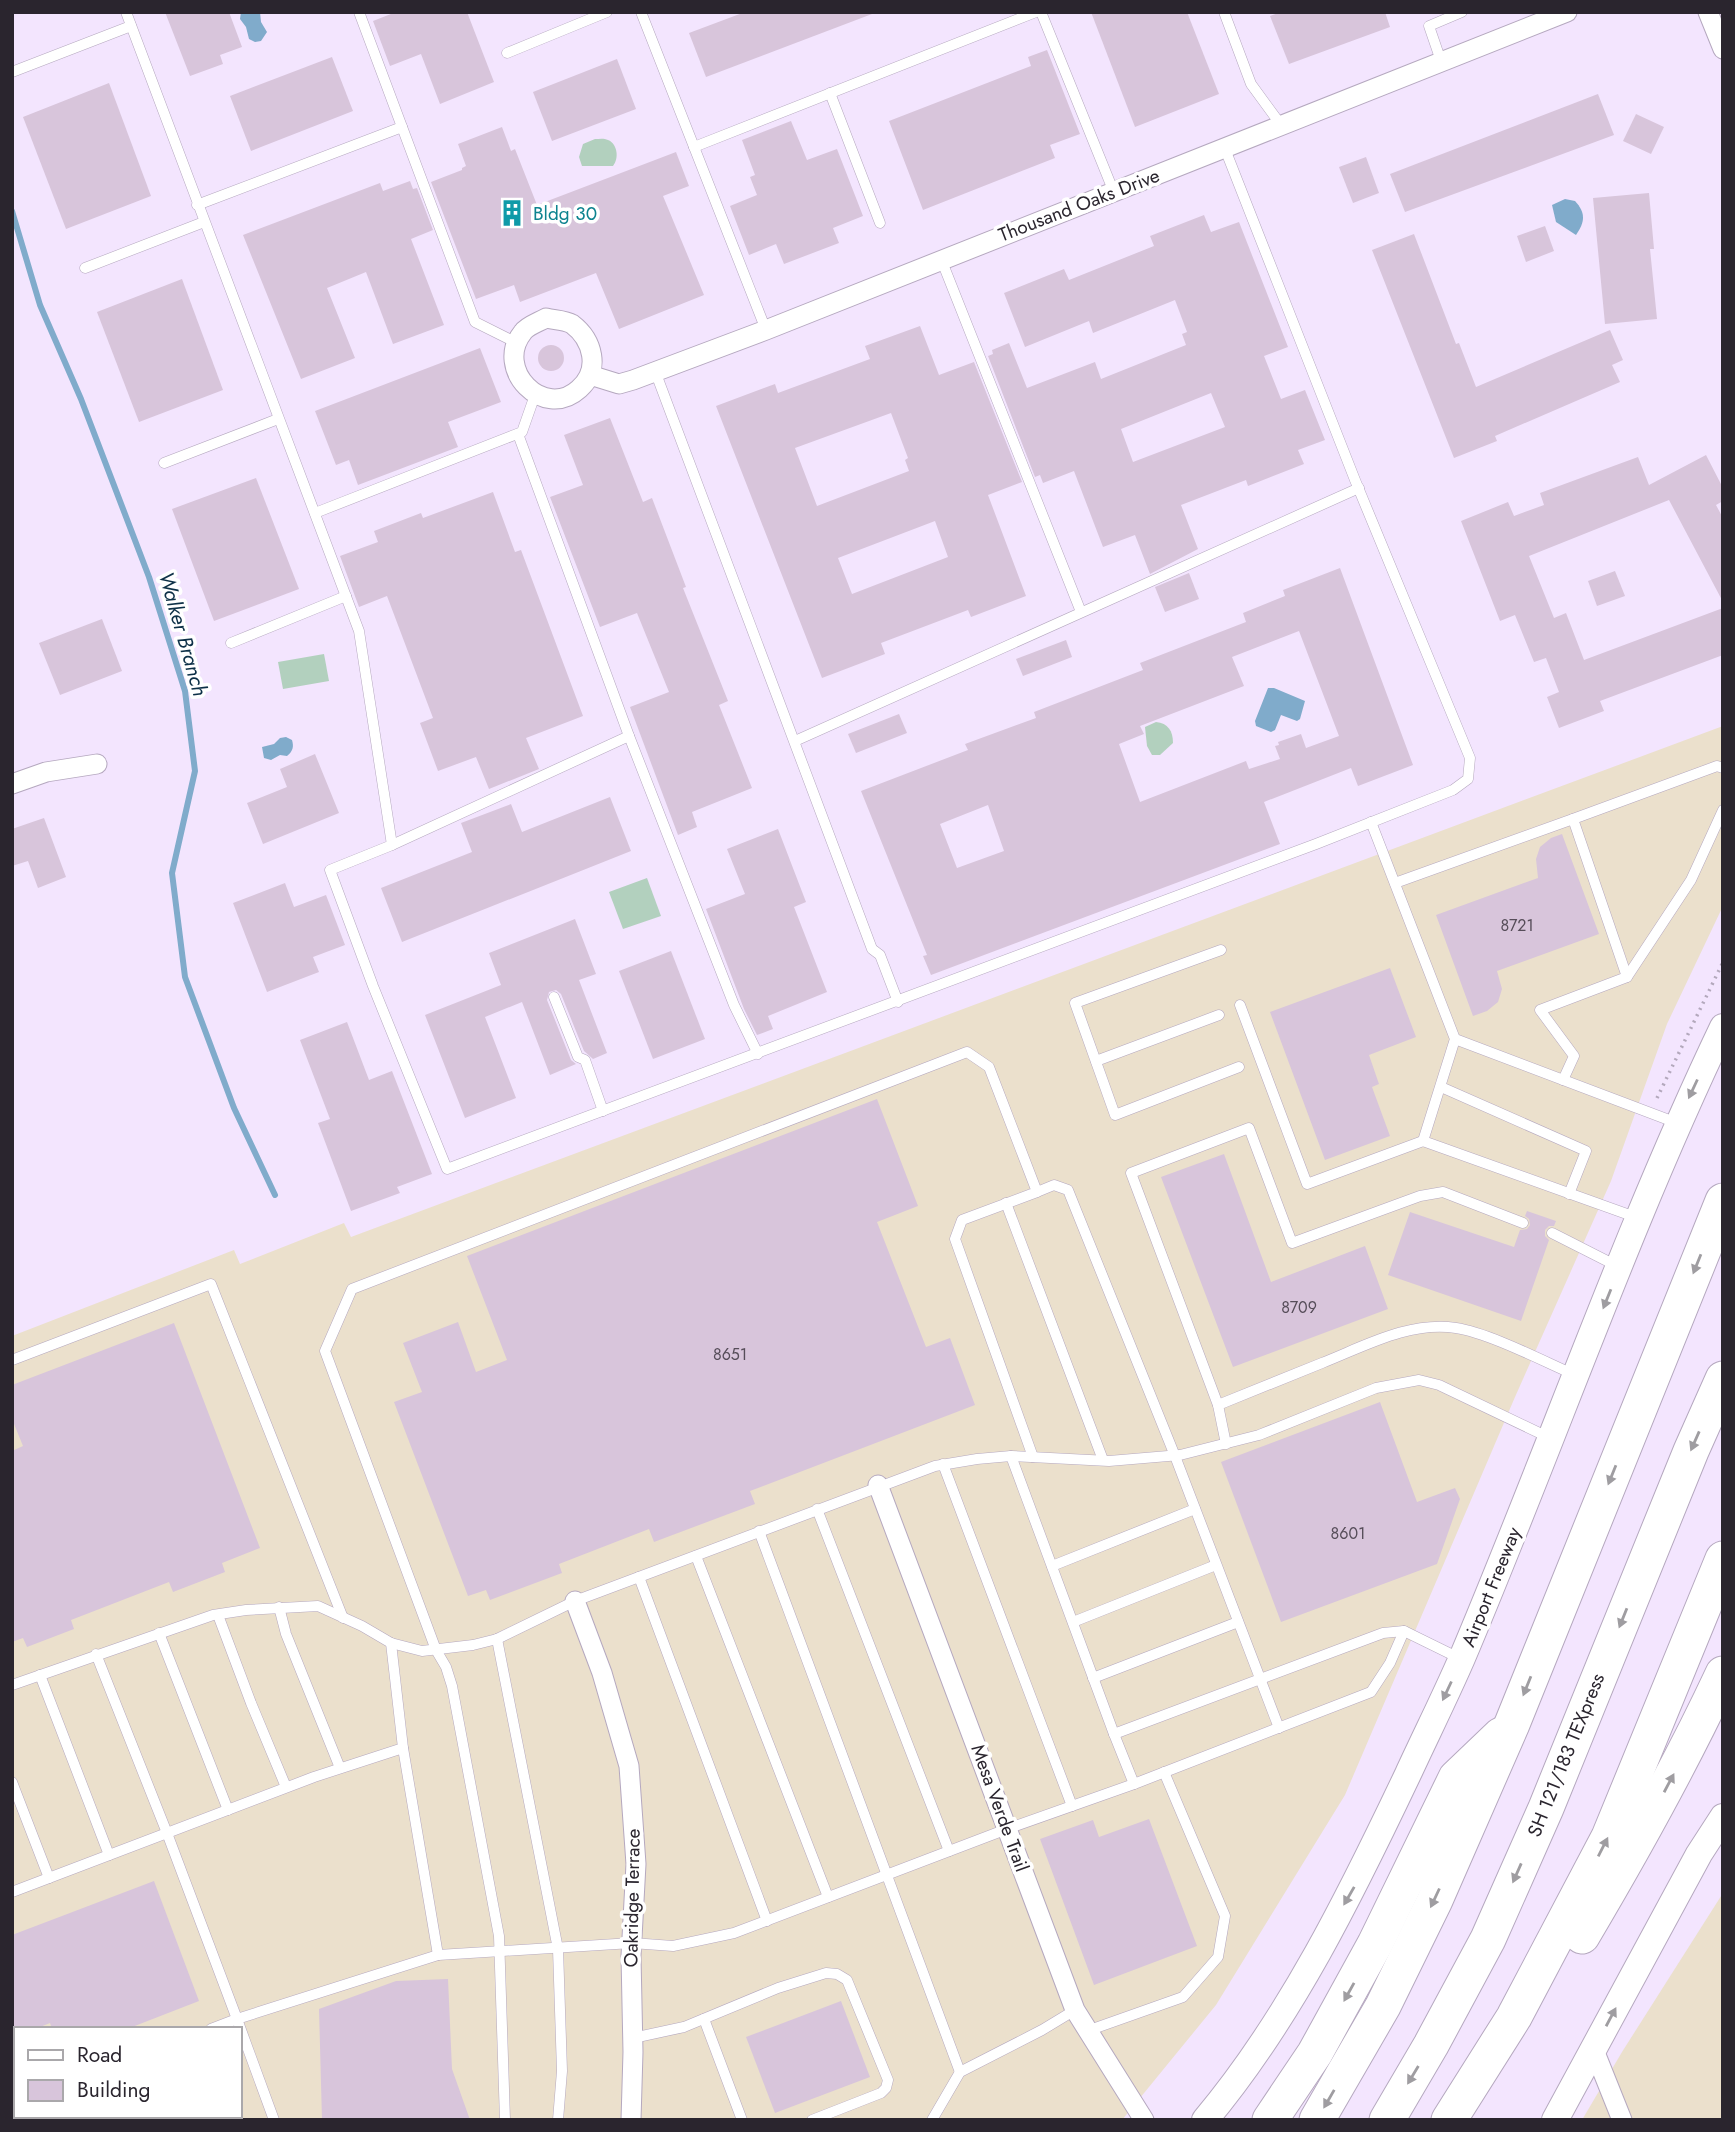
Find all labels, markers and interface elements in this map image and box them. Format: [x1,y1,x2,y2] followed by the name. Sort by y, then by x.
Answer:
[995,162,1164,248] street label: Thousand Oaks Drive
[497,198,527,228] building icon: Bldg 30
[533,200,597,227] place label: Bldg 30
[151,568,215,700] water label: Walker Branch
[1500,914,1534,937] house number: 8721
[1688,1078,1699,1099] one-way arrow
[1691,1254,1702,1275] one-way arrow
[1601,1288,1612,1309] one-way arrow
[1281,1296,1317,1319] house number: 8709
[713,1343,747,1366] house number: 8651
[1689,1431,1701,1451] one-way arrow
[1607,1465,1618,1486] one-way arrow
[1331,1522,1365,1545] house number: 8601
[1455,1523,1528,1651] street label: Airport Freeway
[1617,1607,1628,1628] one-way arrow
[1521,1669,1611,1841] street label: SH 121/183 TEXpress
[1522,1676,1533,1697] one-way arrow
[1441,1681,1452,1701] one-way arrow
[964,1741,1036,1875] street label: Mesa Verde Trail
[1662,1773,1674,1793] one-way arrow
[617,1828,647,1968] street label: Oakridge Terrace
[1598,1837,1609,1857] one-way arrow
[1511,1863,1523,1883] one-way arrow
[1343,1887,1355,1906] one-way arrow
[1429,1888,1441,1908] one-way arrow
[1343,1982,1354,2002] one-way arrow
[1606,2007,1617,2027] one-way arrow
[14,2027,242,2118] legend
[77,2040,122,2070] text: Road
[1407,2066,1419,2085] one-way arrow
[77,2075,150,2105] text: Building
[1323,2089,1335,2109] one-way arrow

